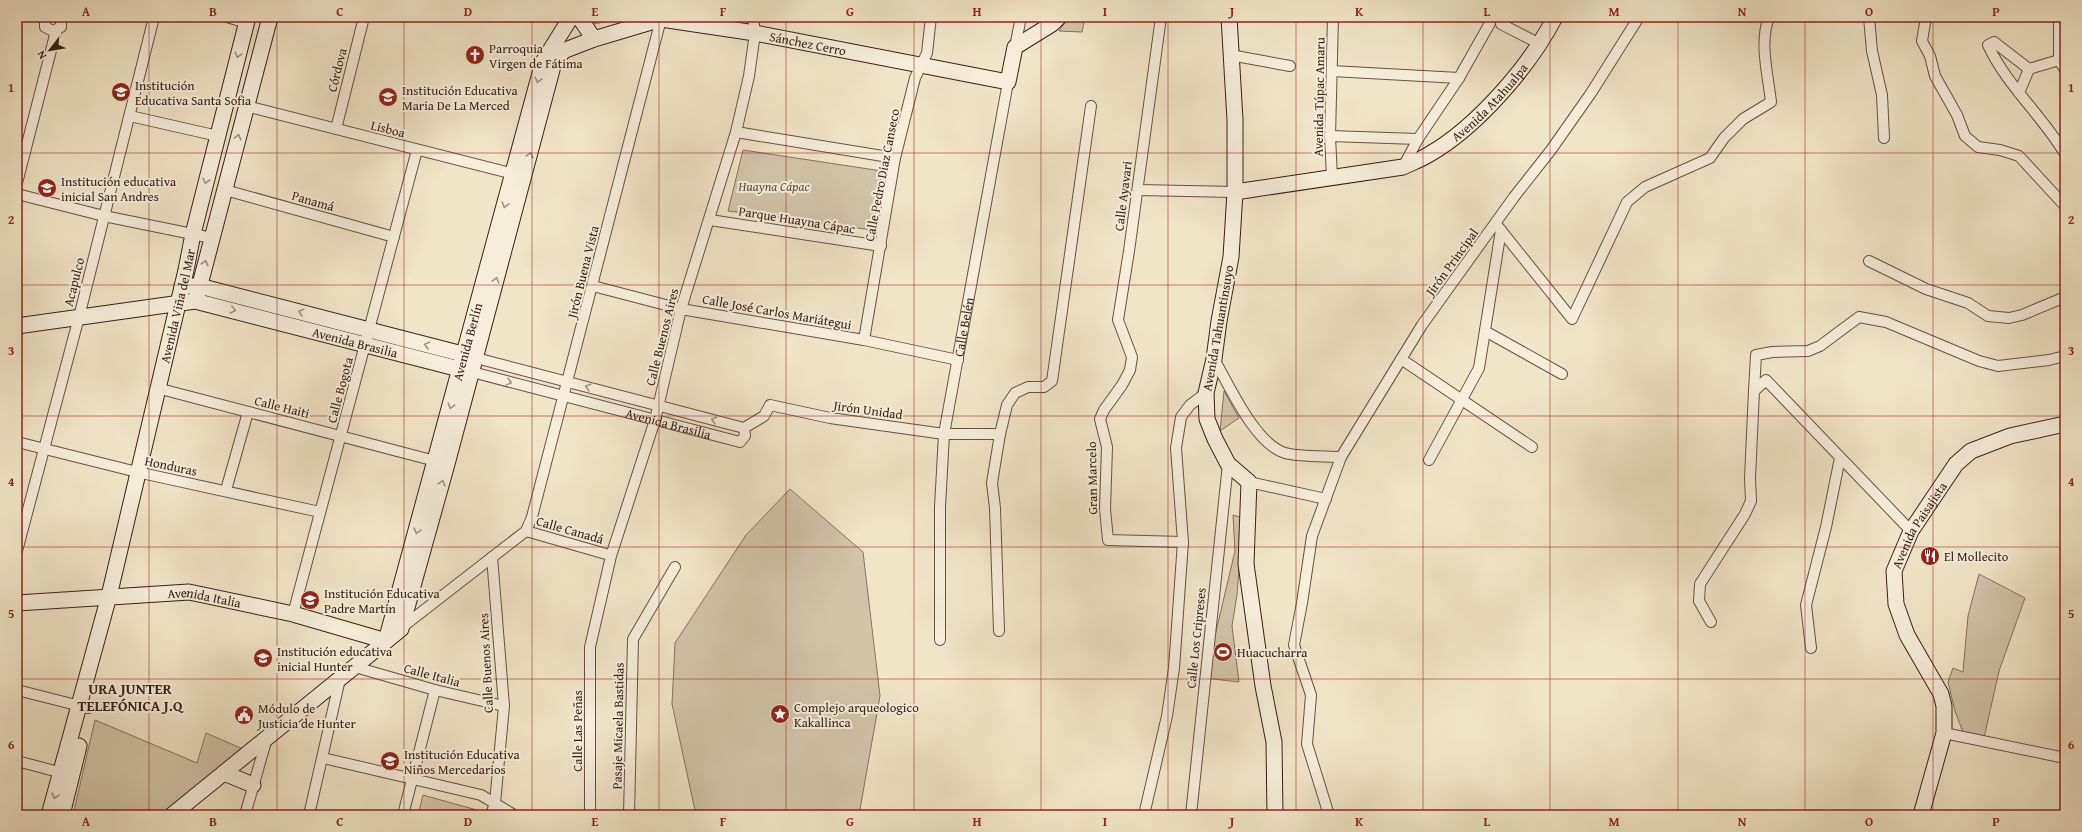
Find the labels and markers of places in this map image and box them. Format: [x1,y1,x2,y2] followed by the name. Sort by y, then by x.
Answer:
[489,39,583,73] place label: Parroquia Virgen de Fátima
[464,44,486,66] church icon: Parroquia Virgen de Fátima
[135,76,252,110] place label: Institución Educativa Santa Sofia
[110,81,132,103] school or university icon: Institución Educativa Santa Sofia
[402,81,518,115] place label: Institución Educativa Maria De La Merced
[377,86,399,108] school or university icon: Institución Educativa Maria De La Merced
[61,172,177,206] place label: Institución educativa inicial San Andres
[36,177,58,199] school or university icon: Institución educativa inicial San Andres
[1919,545,1941,567] restaurant icon: El Mollecito
[1944,547,2009,566] place label: El Mollecito
[324,584,440,618] place label: Institución Educativa Padre Martin
[299,589,321,611] school or university icon: Institución Educativa Padre Martin
[1212,641,1234,663] sports icon: Huacucharra
[277,642,393,676] place label: Institución educativa inicial Hunter
[1237,643,1308,662] place label: Huacucharra
[252,647,274,669] school or university icon: Institución educativa inicial Hunter
[794,698,919,732] place label: Complejo arqueologico Kakallinca
[256,699,356,733] place label: Módulo de Justicia de Hunter
[769,703,791,725] place icon: Complejo arqueologico Kakallinca
[233,704,255,726] public building icon: Módulo de Justicia de Hunter
[404,745,520,779] place label: Institución Educativa Niños Mercedarios
[379,750,401,772] school or university icon: Institución Educativa Niños Mercedarios

